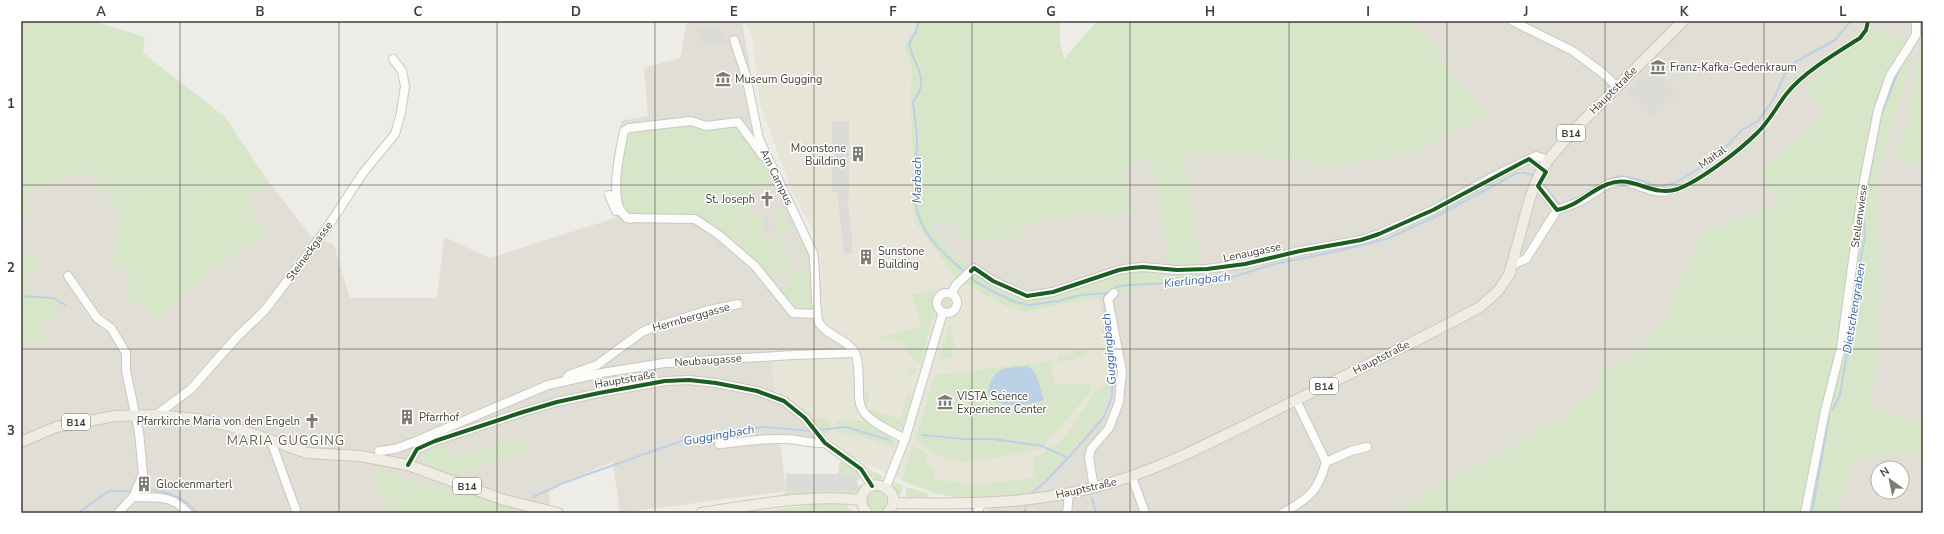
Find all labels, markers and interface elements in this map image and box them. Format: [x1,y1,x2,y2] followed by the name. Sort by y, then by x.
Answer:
[96,3,106,21] text: A
[256,3,265,21] text: B
[414,3,423,21] text: C
[571,3,581,21] text: D
[730,3,738,21] text: E
[889,3,897,21] text: F
[1046,3,1056,21] text: G
[1205,3,1215,21] text: H
[1366,3,1370,21] text: I
[1523,3,1528,21] text: J
[1680,3,1689,21] text: K
[1839,3,1847,21] text: L
[1649,58,1667,76] museum icon: Franz-Kafka-Gedenkraum
[1670,60,1797,75] place label: Franz-Kafka-Gedenkraum
[1586,63,1641,118] street label: Hauptstraße
[714,70,732,88] museum icon: Museum Gugging
[735,72,822,87] place label: Museum Gugging
[7,95,15,113] text: 1
[1557,125,1585,141] road number: B14
[791,141,846,169] place label: Moonstone Building
[1695,142,1730,173] street label: Maital
[849,145,867,163] building icon: Moonstone Building
[757,147,797,208] street label: Am Campus
[909,156,925,203] water label: Marbach
[1848,183,1871,249] street label: Stellenwiese
[758,190,776,208] church icon: St. Joseph
[705,192,755,207] place label: St. Joseph
[283,218,336,284] street label: Steineckgasse
[1222,239,1283,266] street label: Lenaugasse
[878,244,925,272] place label: Sunstone Building
[857,248,875,266] building icon: Sunstone Building
[7,259,15,277] text: 2
[1839,261,1869,354] water label: Dietschengraben
[1163,269,1231,291] water label: Kierlingbach
[651,299,732,336] street label: Herrnberggasse
[1098,312,1120,385] water label: Guggingbach
[1350,337,1412,378] street label: Hauptstraße
[674,351,742,370] street label: Neubaugasse
[593,367,657,392] street label: Hauptstraße
[1310,378,1338,394] road number: B14
[956,389,1046,417] place label: VISTA Science Experience Center
[936,393,954,411] museum icon: VISTA Science Experience Center
[398,408,416,426] building icon: Pfarrhof
[419,410,460,425] place label: Pfarrhof
[303,412,321,430] church icon: Pfarrkirche Maria von den Engeln
[62,414,90,430] road number: B14
[137,414,300,429] place label: Pfarrkirche Maria von den Engeln
[682,421,756,449] water label: Guggingbach
[7,422,15,440] text: 3
[227,432,345,450] district label: MARIA GUGGING
[1870,460,1910,500] north arrow
[1877,464,1892,481] text: N
[1054,474,1118,503] street label: Hauptstraße
[135,475,153,493] building icon: Glockenmarterl
[156,477,233,492] place label: Glockenmarterl
[453,478,481,494] road number: B14

